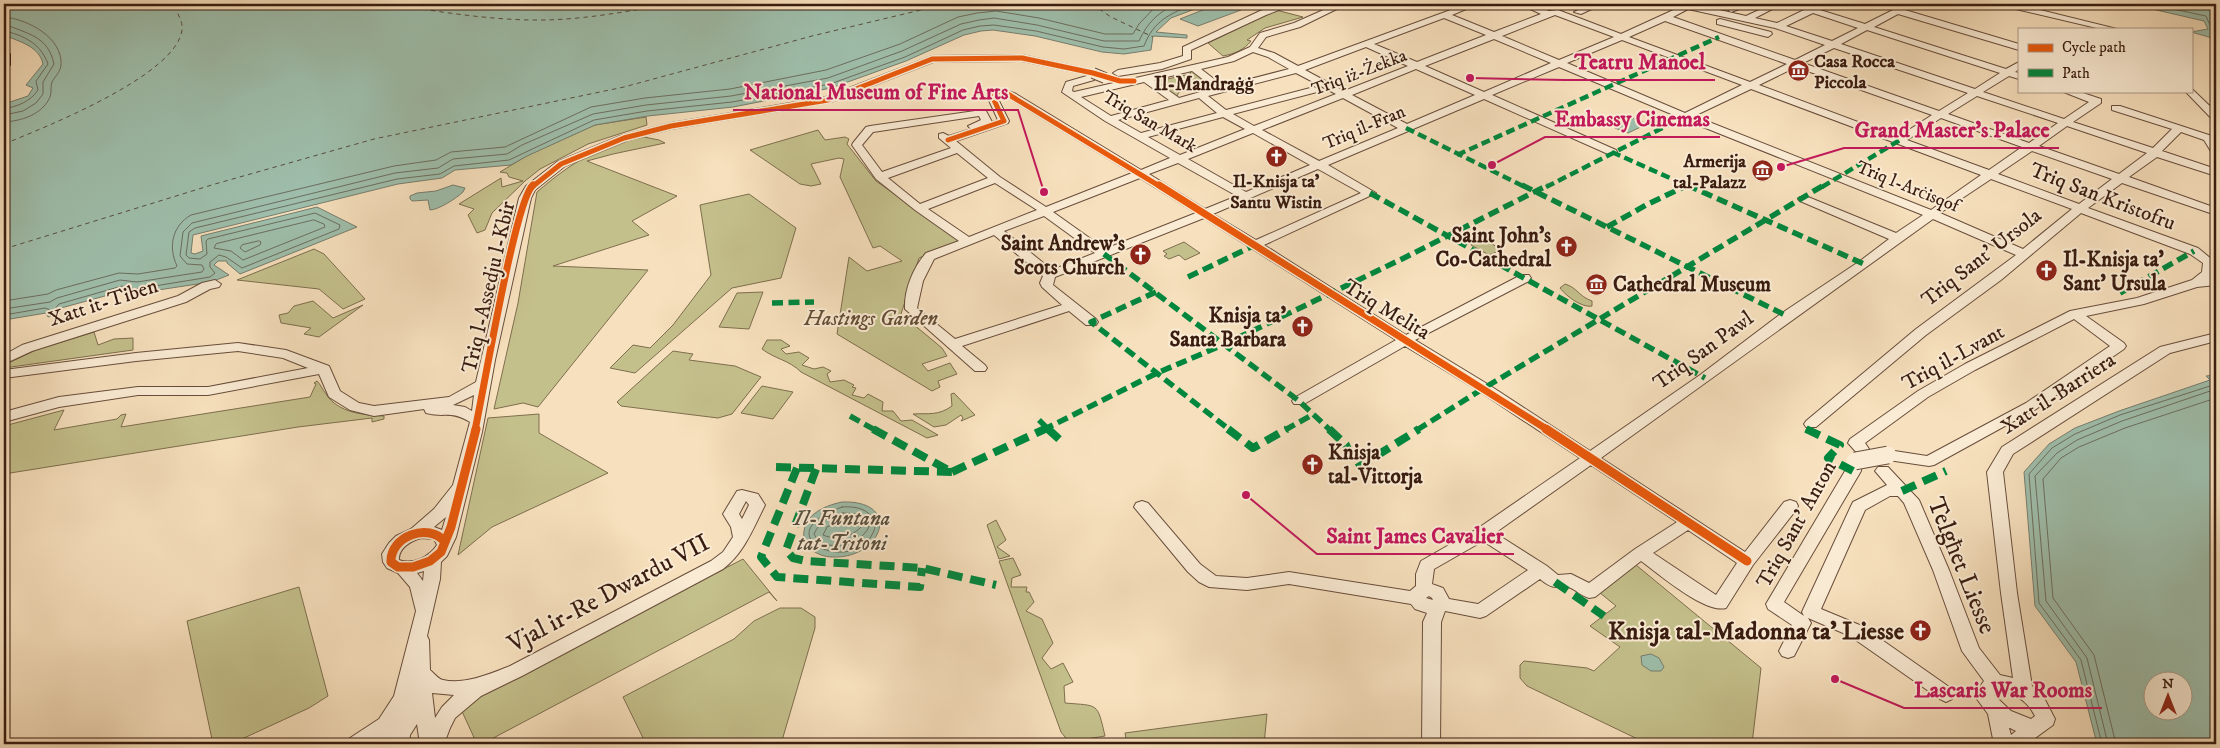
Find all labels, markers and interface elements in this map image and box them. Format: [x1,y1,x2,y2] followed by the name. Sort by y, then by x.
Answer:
[2018,28,2192,92] legend
[2062,38,2126,57] text: Cycle path
[1565,43,1715,80] callout: Teatru Manoel
[1309,45,1410,101] street label: Triq iż-Żekka
[1574,49,1706,76] text: Teatru Manoel
[1814,51,1895,94] place label: Casa Rocca Piccola
[1786,59,1810,83] museum icon: Casa Rocca Piccola
[2062,64,2090,83] text: Path
[733,73,1018,110] callout: National Museum of Fine Arts
[1154,73,1255,96] district label: Il-Mandraġġ
[744,79,1009,106] text: National Museum of Fine Arts
[1098,86,1201,158] street label: Triq San Mark
[1545,100,1720,137] callout: Embassy Cinemas
[1320,101,1409,155] street label: Triq il-Fran
[1554,106,1710,133] text: Embassy Cinemas
[1844,111,2059,148] callout: Grand Master's Palace
[1854,117,2050,144] text: Grand Master's Palace
[1264,144,1288,168] church icon: Il-Knisja ta' Santu Wistin
[1673,151,1746,194] place label: Armerija tal-Palazz
[1853,156,1965,219] street label: Triq l-Arċisqof
[2026,157,2179,237] street label: Triq San Kristofru
[1750,159,1774,183] museum icon: Armerija tal-Palazz
[1230,171,1322,214] place label: Il-Knisja ta' Santu Wistin
[457,199,521,376] street label: Triq l-Assedju l-Kbir
[1916,203,2047,313] street label: Triq Sant' Ursola
[1436,223,1552,273] place label: Saint John's Co-Cathedral
[1001,231,1126,281] place label: Saint Andrew's Scots Church
[1555,235,1579,259] church icon: Saint John's Co-Cathedral
[1129,243,1153,267] church icon: Saint Andrew's Scots Church
[2063,247,2167,297] place label: Il-Knisja ta' Sant' Ursula
[2035,259,2059,283] church icon: Il-Knisja ta' Sant' Ursula
[1585,272,1609,296] museum icon: Cathedral Museum
[1613,272,1771,298] place label: Cathedral Museum
[45,273,161,333] street label: Xatt it-Tiben
[1338,274,1435,346] street label: Triq Melita
[1170,303,1287,353] place label: Knisja ta' Santa Barbara
[1648,305,1759,396] street label: Triq San Pawl
[803,306,938,332] park label: Hastings Garden
[1290,315,1314,339] church icon: Knisja ta' Santa Barbara
[1898,319,2009,397] street label: Triq il-Lvant
[1997,347,2121,440] street label: Xatt il-Barriera
[1328,440,1423,491] place label: Knisja tal-Vittorja
[1300,452,1324,476] church icon: Knisja tal-Vittorja
[1751,456,1843,593] street label: Triq Sant' Anton
[1920,493,2003,638] street label: Telgħet Liesse
[792,505,890,557] water label: Il-Funtana tat-Tritoni
[1317,517,1514,554] callout: Saint James Cavalier
[1326,523,1505,550] text: Saint James Cavalier
[502,527,715,660] street label: Vjal ir-Re Dwardu VII
[1608,616,1905,647] place label: Knisja tal-Madonna ta' Liesse
[1908,618,1932,642] church icon: Knisja tal-Madonna ta' Liesse
[2142,670,2192,720] north arrow
[1904,671,2102,708] callout: Lascaris War Rooms
[2162,675,2174,693] text: N
[1914,677,2093,704] text: Lascaris War Rooms

